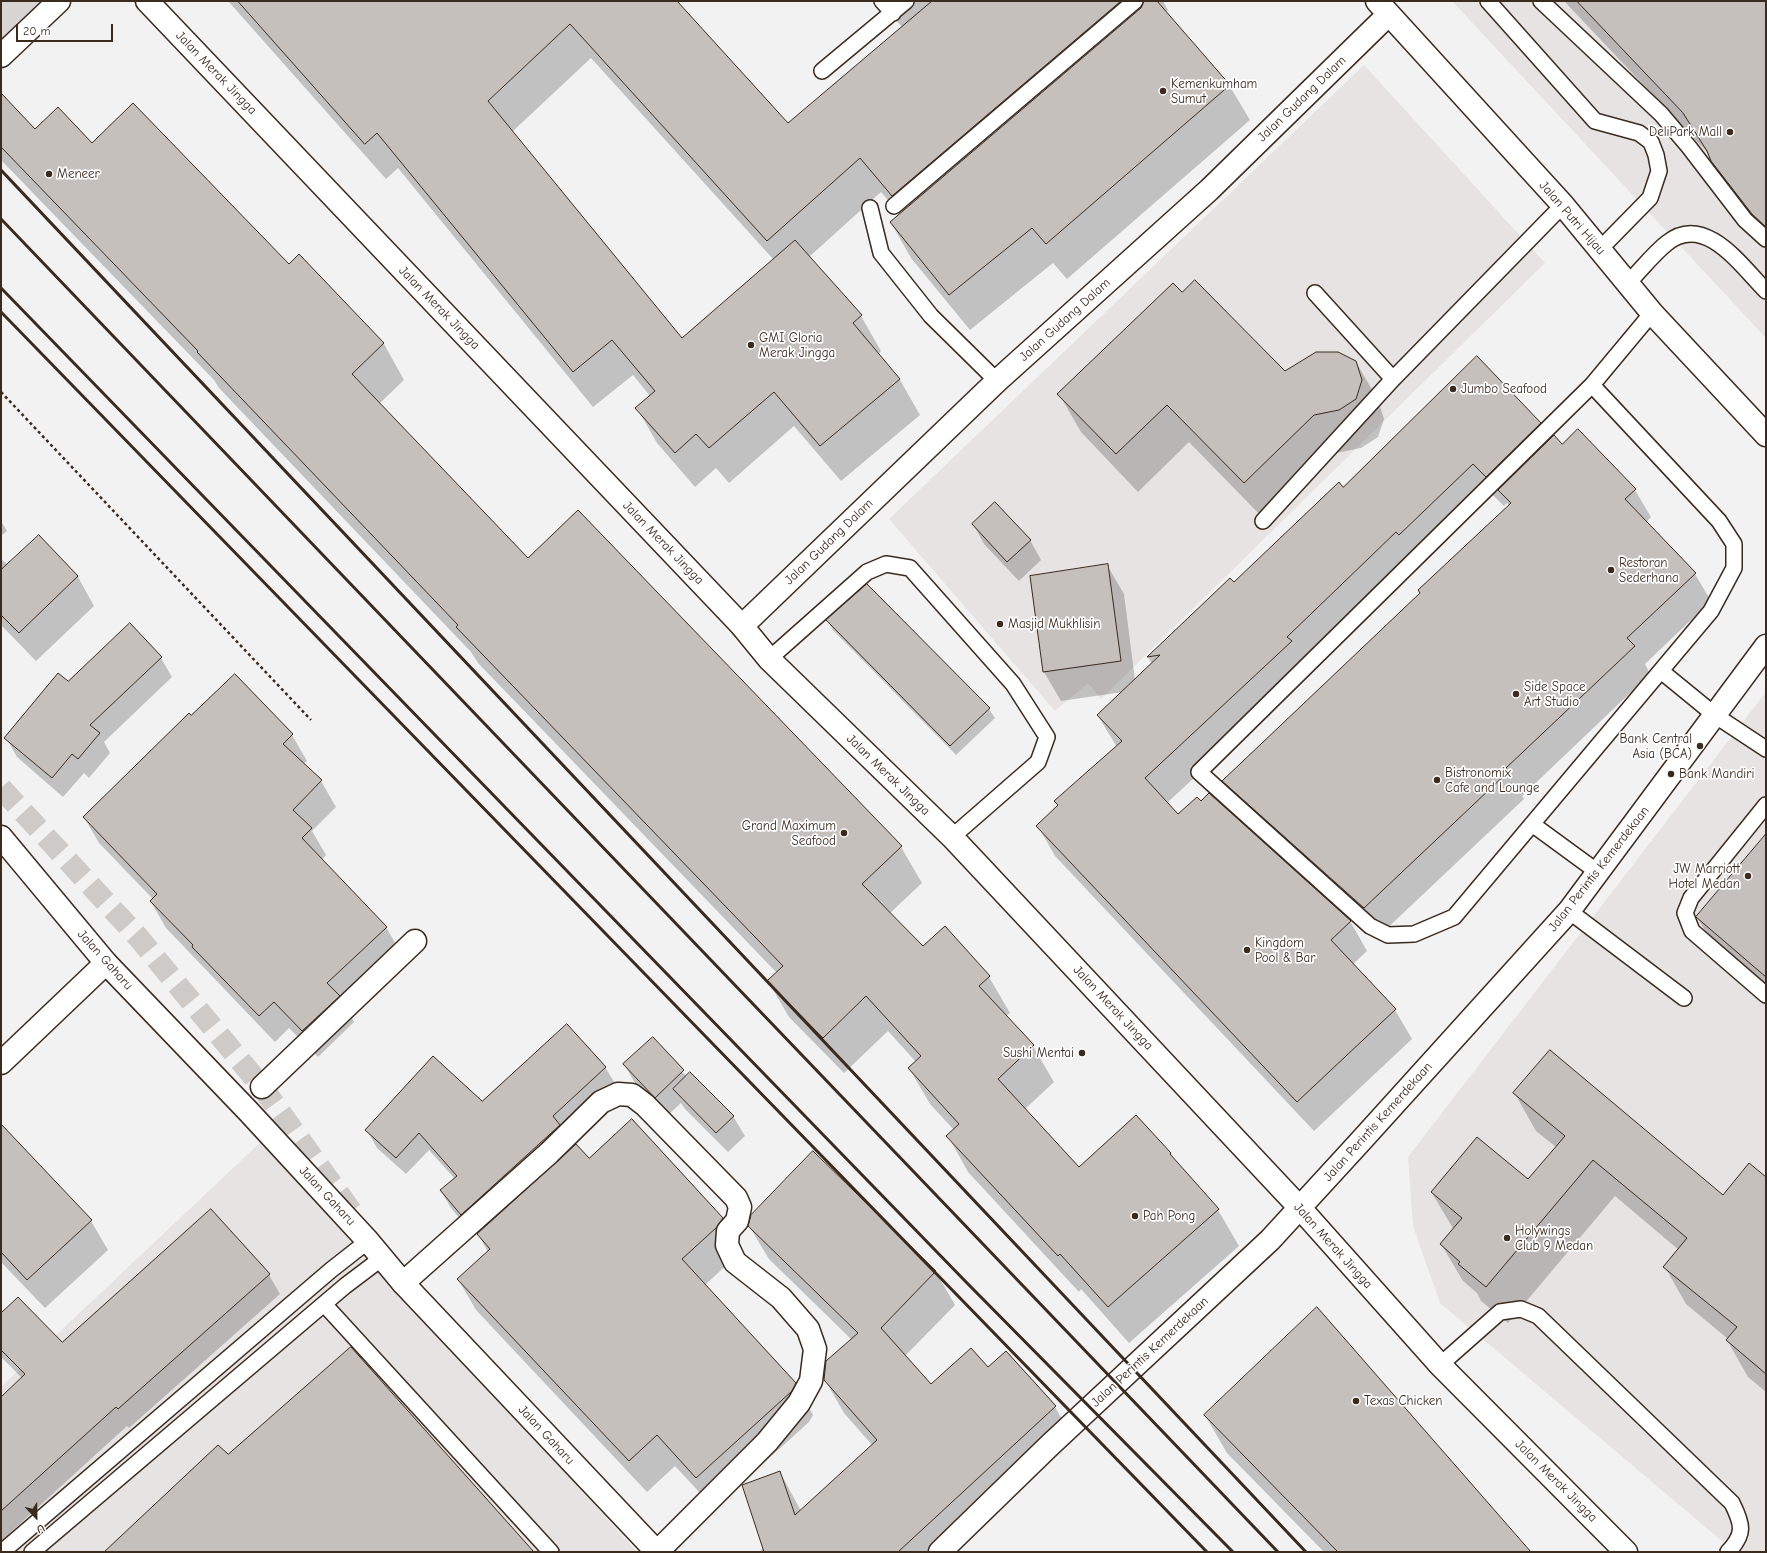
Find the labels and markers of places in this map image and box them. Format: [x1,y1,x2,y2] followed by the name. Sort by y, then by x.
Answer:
[1171,76,1257,107] place label: Kemenkumham Sumut
[1158,86,1168,96] marker: Kemenkumham Sumut
[1649,124,1722,140] place label: DeliPark Mall
[1725,127,1735,137] marker: DeliPark Mall
[57,166,100,182] place label: Meneer
[44,169,54,179] marker: Meneer
[759,330,835,361] place label: GMI Gloria Merak Jingga
[746,340,756,350] marker: GMI Gloria Merak Jingga
[1461,381,1547,397] place label: Jumbo Seafood
[1448,384,1458,394] marker: Jumbo Seafood
[1619,555,1679,586] place label: Restoran Sederhana
[1606,565,1616,575] marker: Restoran Sederhana
[1008,616,1100,632] place label: Masjid Mukhlisin
[995,619,1005,629] marker: Masjid Mukhlisin
[1524,679,1585,710] place label: Side Space Art Studio
[1511,689,1521,699] marker: Side Space Art Studio
[1620,731,1692,762] place label: Bank Central Asia (BCA)
[1695,741,1705,751] marker: Bank Central Asia (BCA)
[1445,765,1539,796] place label: Bistronomix Cafe and Lounge
[1679,766,1754,782] place label: Bank Mandiri
[1666,769,1676,779] marker: Bank Mandiri
[1432,775,1442,785] marker: Bistronomix Cafe and Lounge
[742,818,836,849] place label: Grand Maximum Seafood
[839,828,849,838] marker: Grand Maximum Seafood
[1669,861,1740,892] place label: JW Marriott Hotel Medan
[1743,871,1753,881] marker: JW Marriott Hotel Medan
[1255,935,1315,966] place label: Kingdom Pool & Bar
[1242,945,1252,955] marker: Kingdom Pool & Bar
[1003,1045,1074,1061] place label: Sushi Mentai
[1077,1048,1087,1058] marker: Sushi Mentai
[1143,1208,1195,1224] place label: Pah Pong
[1130,1211,1140,1221] marker: Pah Pong
[1515,1223,1593,1254] place label: Holywings Club 9 Medan
[1502,1233,1512,1243] marker: Holywings Club 9 Medan
[1364,1393,1442,1409] place label: Texas Chicken
[1351,1396,1361,1406] marker: Texas Chicken

